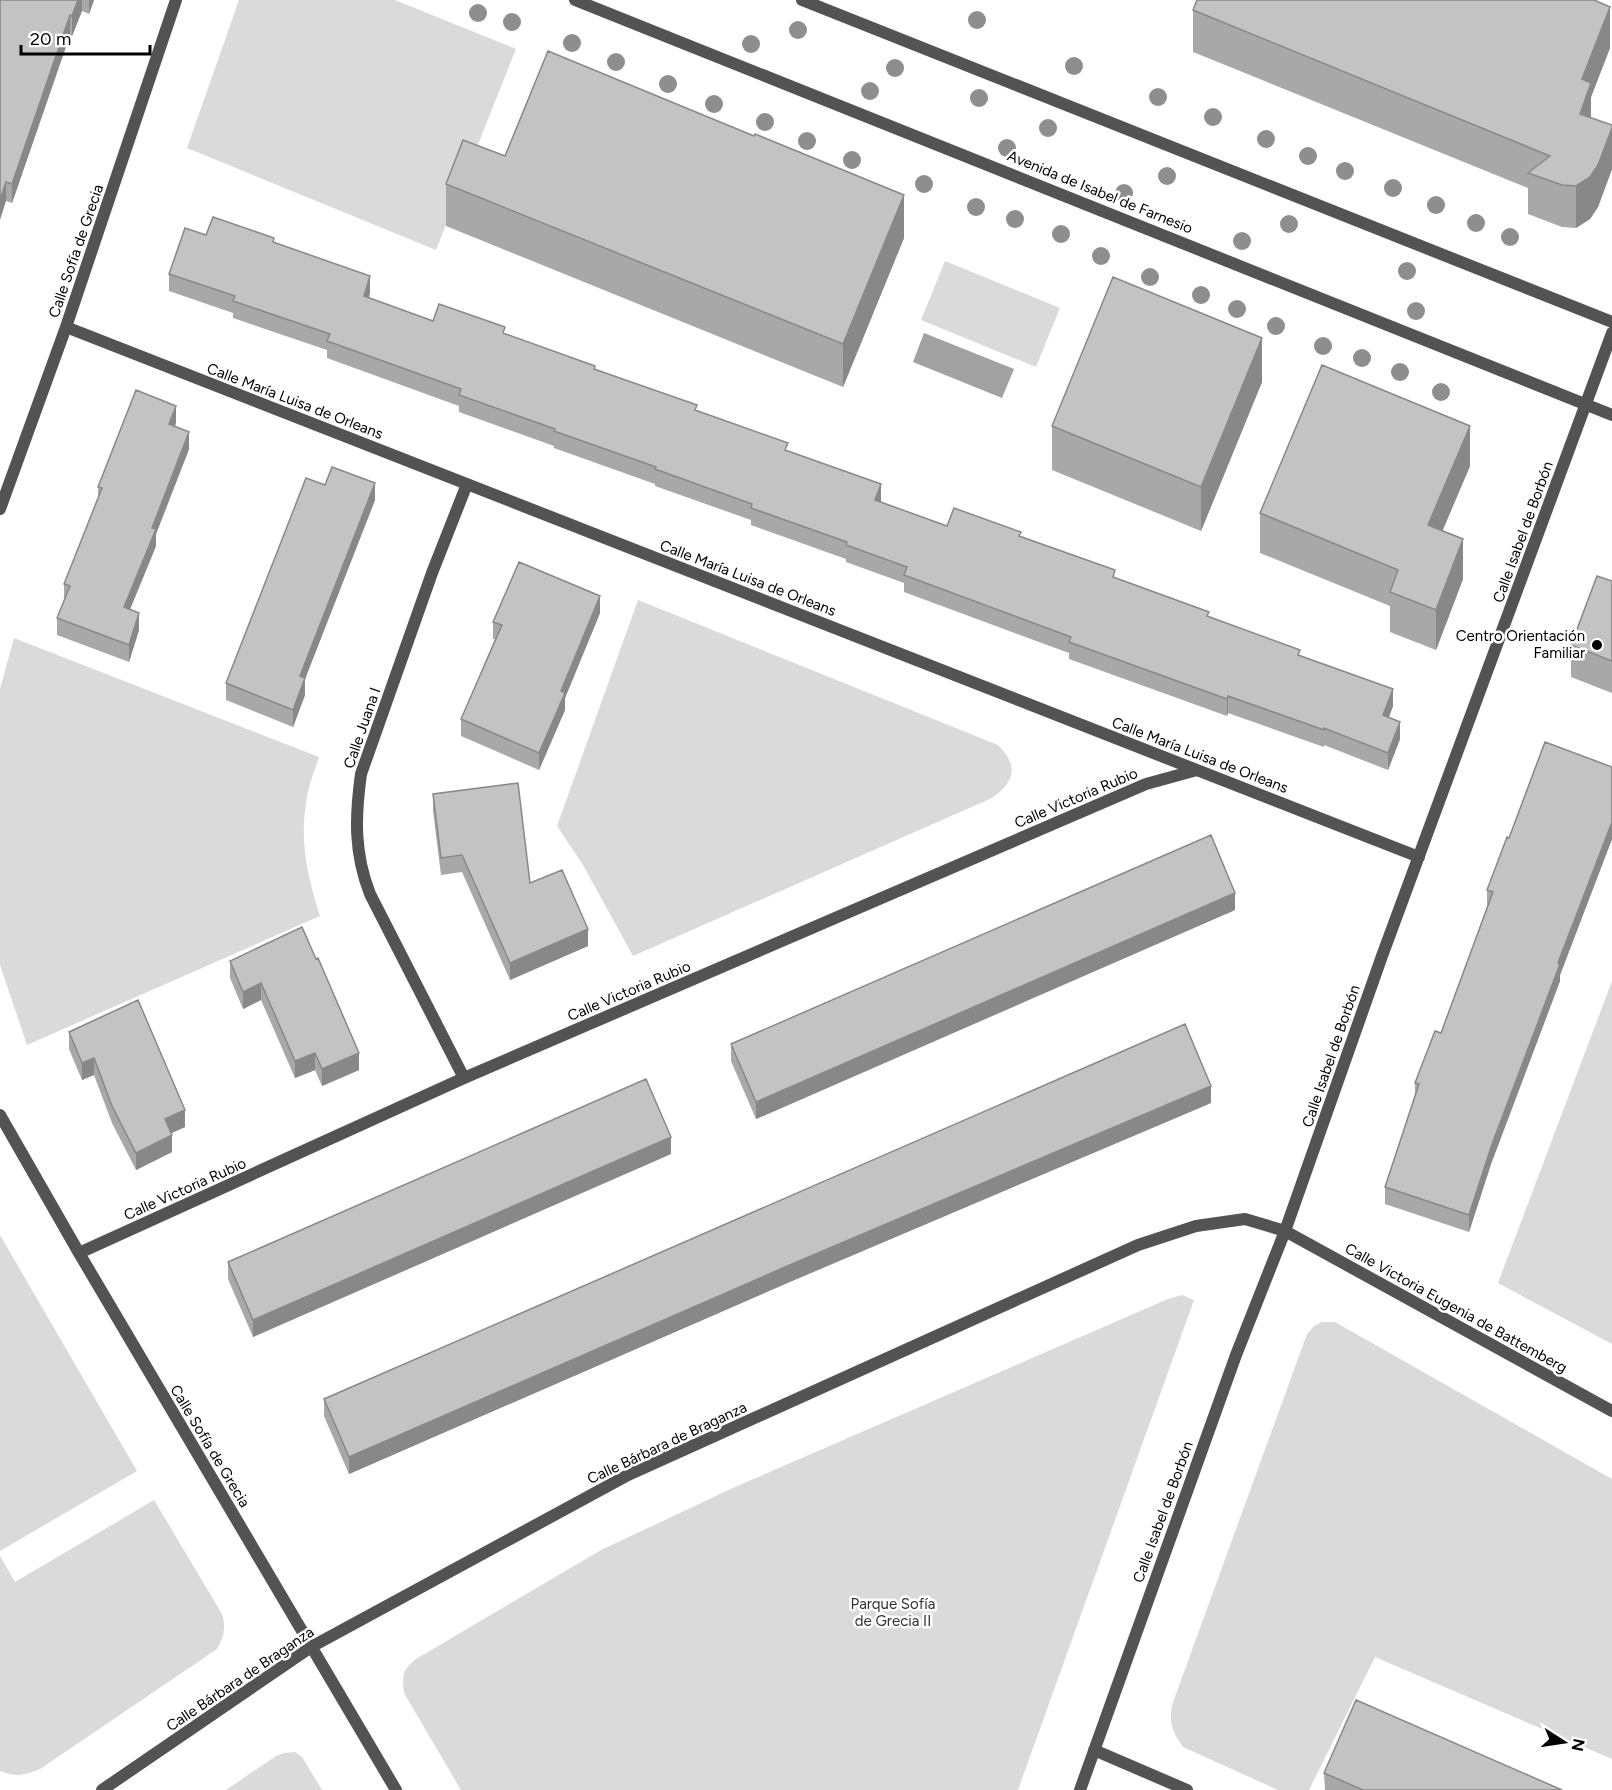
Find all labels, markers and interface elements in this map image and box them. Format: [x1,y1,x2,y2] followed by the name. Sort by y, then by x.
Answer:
[21,18,150,56] scale bar
[30,28,71,50] text: 20 m
[1005,147,1196,238] street label: Avenida de Isabel de Farnesio
[45,182,107,320] street label: Calle Sofía de Grecia
[204,359,386,443] street label: Calle María Luisa de Orleans
[1489,459,1557,605] street label: Calle Isabel de Borbón
[657,536,839,620] street label: Calle María Luisa de Orleans
[1456,627,1585,662] place label: Centro Orientación Familiar
[1590,638,1604,652] marker: Centro Orientación Familiar
[340,685,384,771] street label: Calle Juana I
[1109,713,1291,797] street label: Calle María Luisa de Orleans
[1012,764,1141,832] street label: Calle Victoria Rubio
[565,957,694,1025] street label: Calle Victoria Rubio
[1298,983,1364,1129] street label: Calle Isabel de Borbón
[121,1154,249,1224] street label: Calle Victoria Rubio
[1342,1239,1570,1377] street label: Calle Victoria Eugenia de Battemberg
[166,1381,254,1511] street label: Calle Sofía de Grecia
[584,1398,750,1488] street label: Calle Bárbara de Braganza
[1129,1439,1197,1585] street label: Calle Isabel de Borbón
[851,1595,935,1630] park label: Parque Sofía de Grecia II
[163,1623,317,1735] street label: Calle Bárbara de Braganza
[1534,1712,1594,1772] north arrow
[1568,1737,1589,1753] text: N

